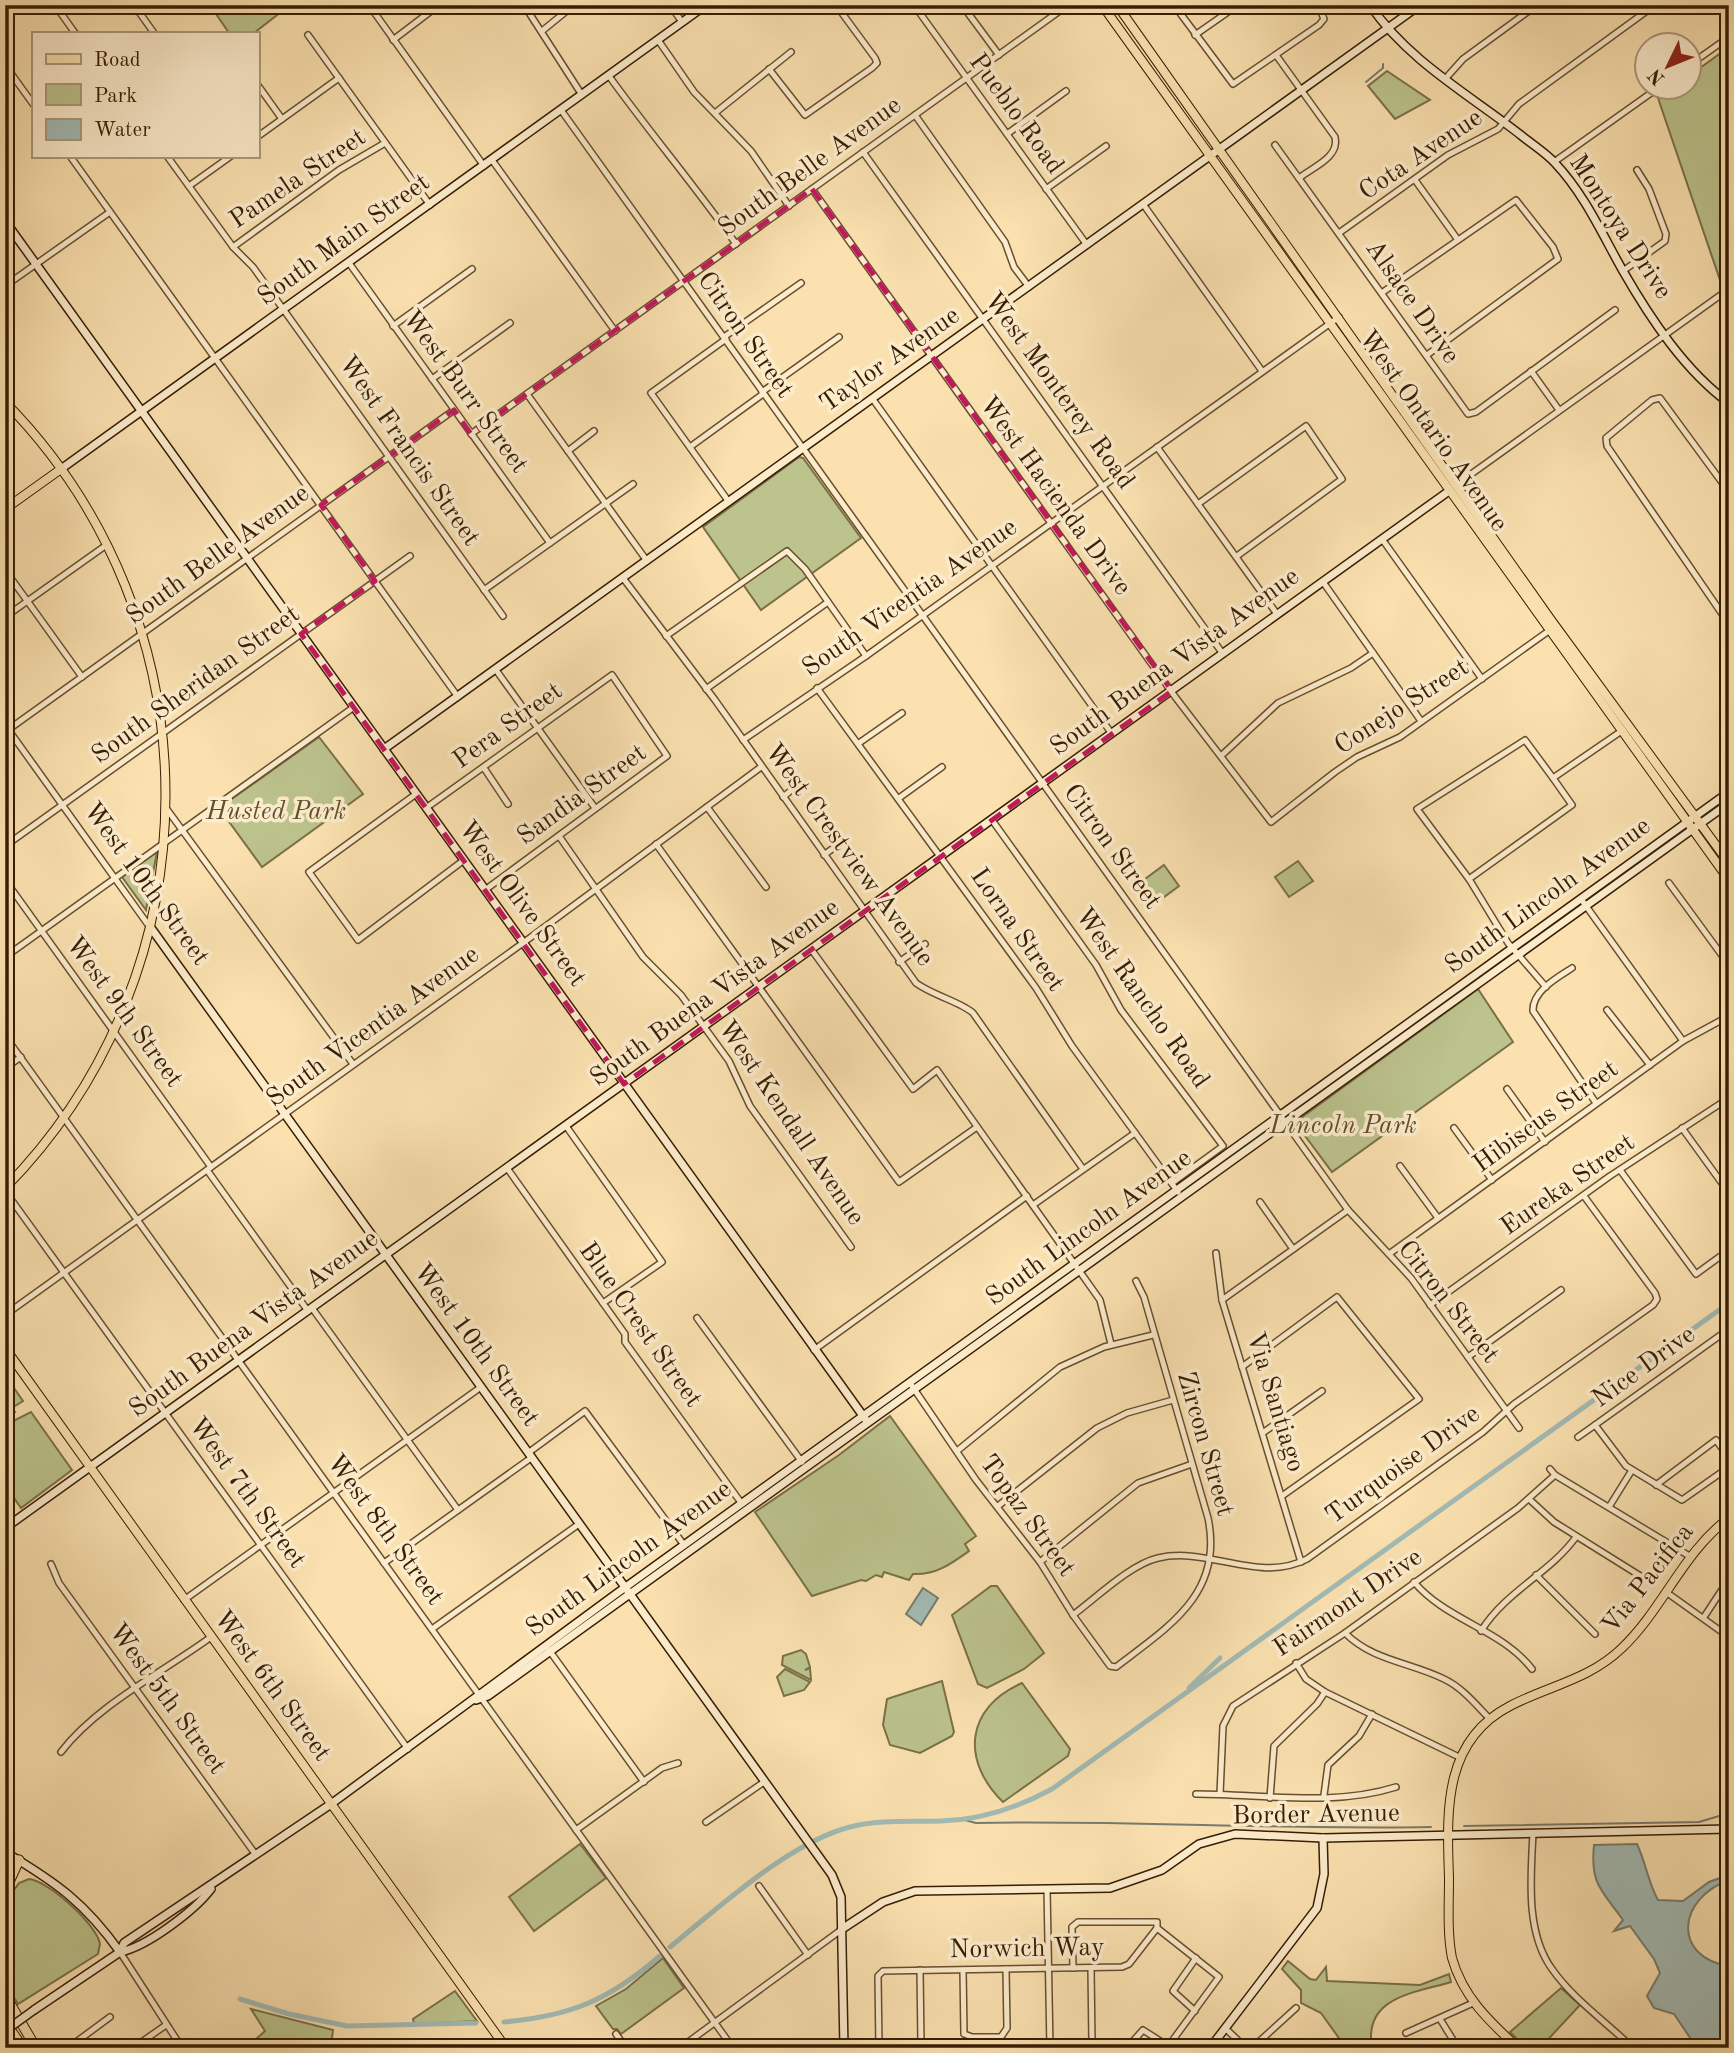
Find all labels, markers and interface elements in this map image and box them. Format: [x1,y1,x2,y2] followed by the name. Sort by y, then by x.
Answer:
[32,32,259,158] legend
[1632,32,1702,102] north arrow
[964,49,1068,179] street label: Pueblo Road
[94,50,141,71] text: Road
[1645,64,1669,88] text: N
[94,86,137,107] text: Park
[714,92,906,242] street label: South Belle Avenue
[1355,104,1487,206] street label: Cota Avenue
[94,120,151,141] text: Water
[225,124,371,234] street label: Pamela Street
[1564,150,1676,304] street label: Montoya Drive
[253,169,435,311] street label: South Main Street
[1360,236,1464,368] street label: Alsace Drive
[692,267,798,403] street label: Citron Street
[979,288,1139,494] street label: West Monterey Road
[815,302,965,418] street label: Taylor Avenue
[397,306,533,478] street label: West Burr Street
[1354,325,1512,537] street label: West Ontario Avenue
[334,351,484,551] street label: West Francis Street
[974,392,1136,600] street label: West Hacienda Drive
[122,480,314,630] street label: South Belle Avenue
[798,514,1022,682] street label: South Vicentia Avenue
[1046,563,1304,761] street label: South Buena Vista Avenue
[87,601,305,769] street label: South Sheridan Street
[1330,654,1474,760] street label: Conejo Street
[449,678,567,774] street label: Pera Street
[760,739,938,971] street label: West Crestview Avenue
[513,740,651,850] street label: Sandia Street
[1058,780,1166,914] street label: Citron Street
[78,798,214,970] street label: West 10th Street
[205,799,346,825] park label: Husted Park
[1440,813,1656,979] street label: South Lincoln Avenue
[453,816,591,992] street label: West Olive Street
[965,864,1069,996] street label: Lorna Street
[586,894,844,1092] street label: South Buena Vista Avenue
[1070,903,1214,1093] street label: West Rancho Road
[61,932,187,1092] street label: West 9th Street
[262,941,484,1113] street label: South Vicentia Avenue
[713,1016,869,1230] street label: West Kendall Avenue
[1469,1056,1623,1178] street label: Hibiscus Street
[1268,1113,1417,1139] park label: Lincoln Park
[1496,1129,1640,1241] street label: Eureka Street
[981,1145,1197,1311] street label: South Lincoln Avenue
[125,1225,383,1423] street label: South Buena Vista Avenue
[1392,1236,1504,1368] street label: Citron Street
[574,1238,706,1412] street label: Blue Crest Street
[408,1259,544,1431] street label: West 10th Street
[1588,1321,1700,1413] street label: Nice Drive
[1241,1329,1309,1475] street label: Via Santiago
[1172,1369,1238,1519] street label: Zircon Street
[1321,1401,1485,1529] street label: Turquoise Drive
[184,1413,310,1573] street label: West 7th Street
[322,1450,448,1610] street label: West 8th Street
[974,1450,1080,1582] street label: Topaz Street
[521,1476,737,1642] street label: South Lincoln Avenue
[1597,1519,1699,1639] street label: Via Pacifica
[1269,1544,1427,1662] street label: Fairmont Drive
[209,1606,335,1766] street label: West 6th Street
[104,1619,230,1779] street label: West 5th Street
[1232,1801,1400,1829] street label: Border Avenue
[949,1935,1105,1963] street label: Norwich Way

